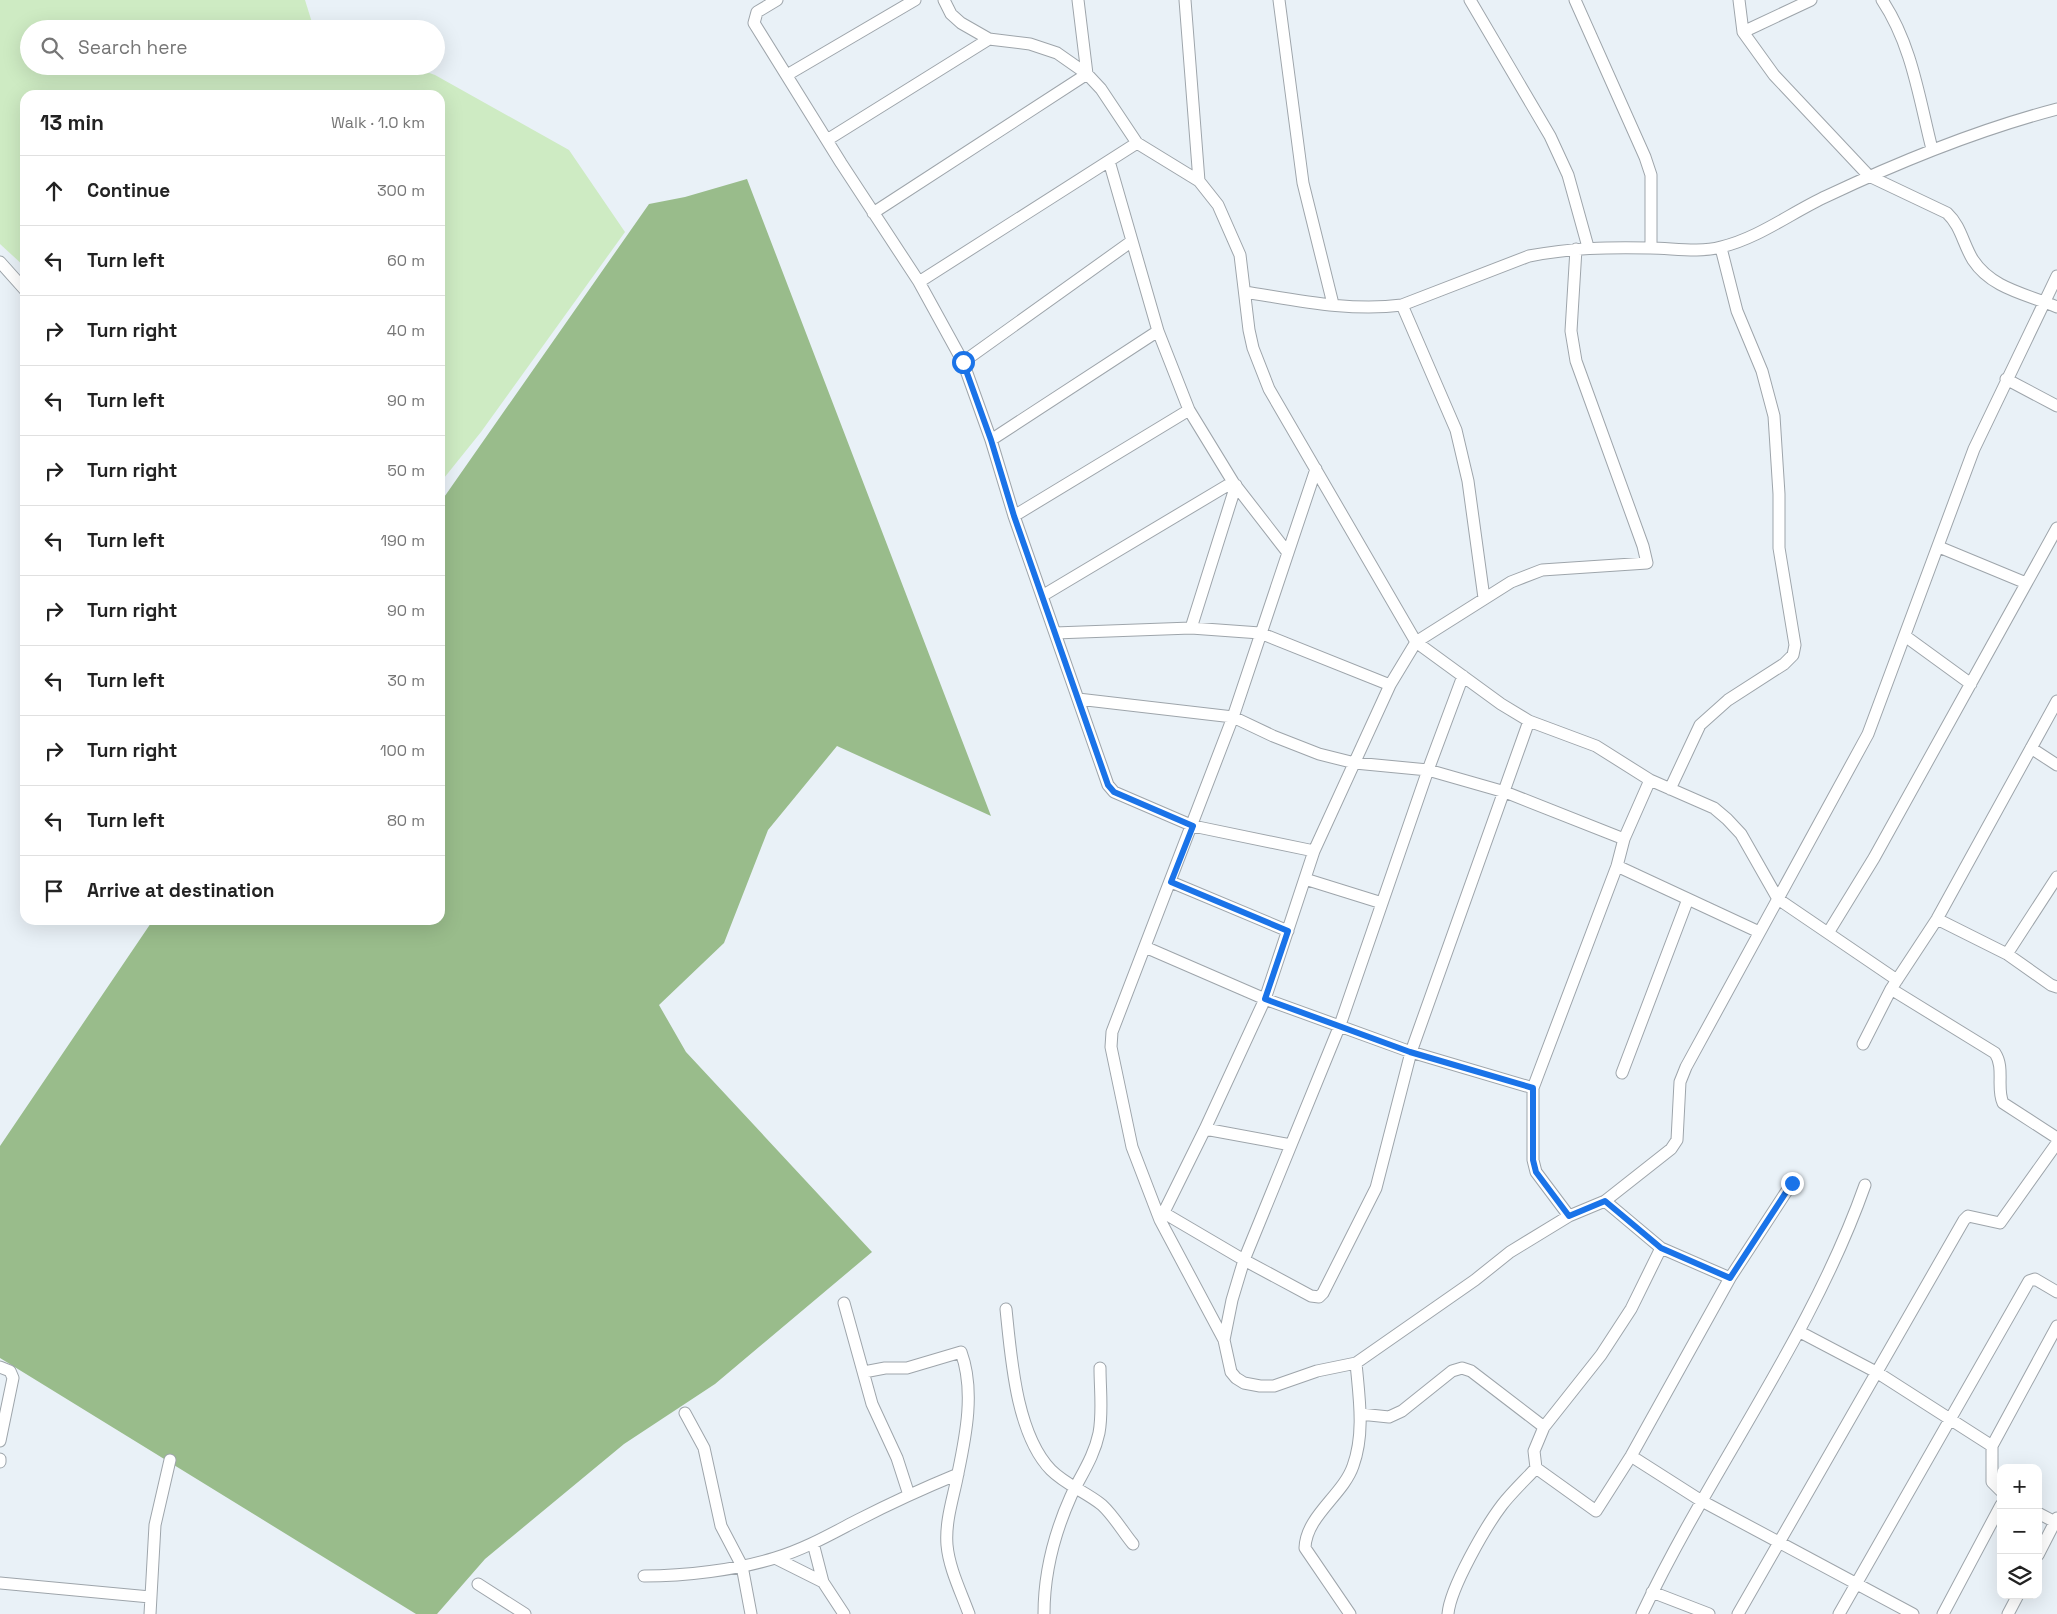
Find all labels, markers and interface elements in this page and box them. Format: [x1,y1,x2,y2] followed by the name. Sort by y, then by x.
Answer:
[20,20,445,75] search box
[38,34,66,62] icon: search
[78,35,188,60] text: Search here
[40,109,104,136] text: 13 min
[331,112,425,133] text: Walk · 1.0 km
[40,177,68,205] icon: ahead
[87,178,170,203] text: Continue
[377,180,425,201] text: 300 m
[40,247,68,275] icon: left
[87,248,165,273] text: Turn left
[387,250,425,271] text: 60 m
[40,317,68,345] icon: right
[87,318,177,343] text: Turn right
[387,320,425,341] text: 40 m
[952,351,975,374] route start
[40,387,68,415] icon: left
[87,388,165,413] text: Turn left
[387,390,425,411] text: 90 m
[40,457,68,485] icon: right
[87,458,177,483] text: Turn right
[387,460,425,481] text: 50 m
[40,527,68,555] icon: left
[87,528,165,553] text: Turn left
[380,530,425,551] text: 190 m
[40,597,68,625] icon: right
[87,598,177,623] text: Turn right
[387,600,425,621] text: 90 m
[40,667,68,695] icon: left
[87,668,165,693] text: Turn left
[387,670,425,691] text: 30 m
[40,737,68,765] icon: right
[87,738,177,763] text: Turn right
[380,740,425,761] text: 100 m
[40,807,68,835] icon: left
[87,808,165,833] text: Turn left
[387,810,425,831] text: 80 m
[40,877,68,905] icon: arrive
[87,878,275,903] text: Arrive at destination
[1781,1172,1804,1195] route end
[1997,1464,2042,1599] map controls
[1997,1464,2042,1509] button: +
[1997,1509,2042,1554] button: −
[1997,1554,2042,1599] button: layers

